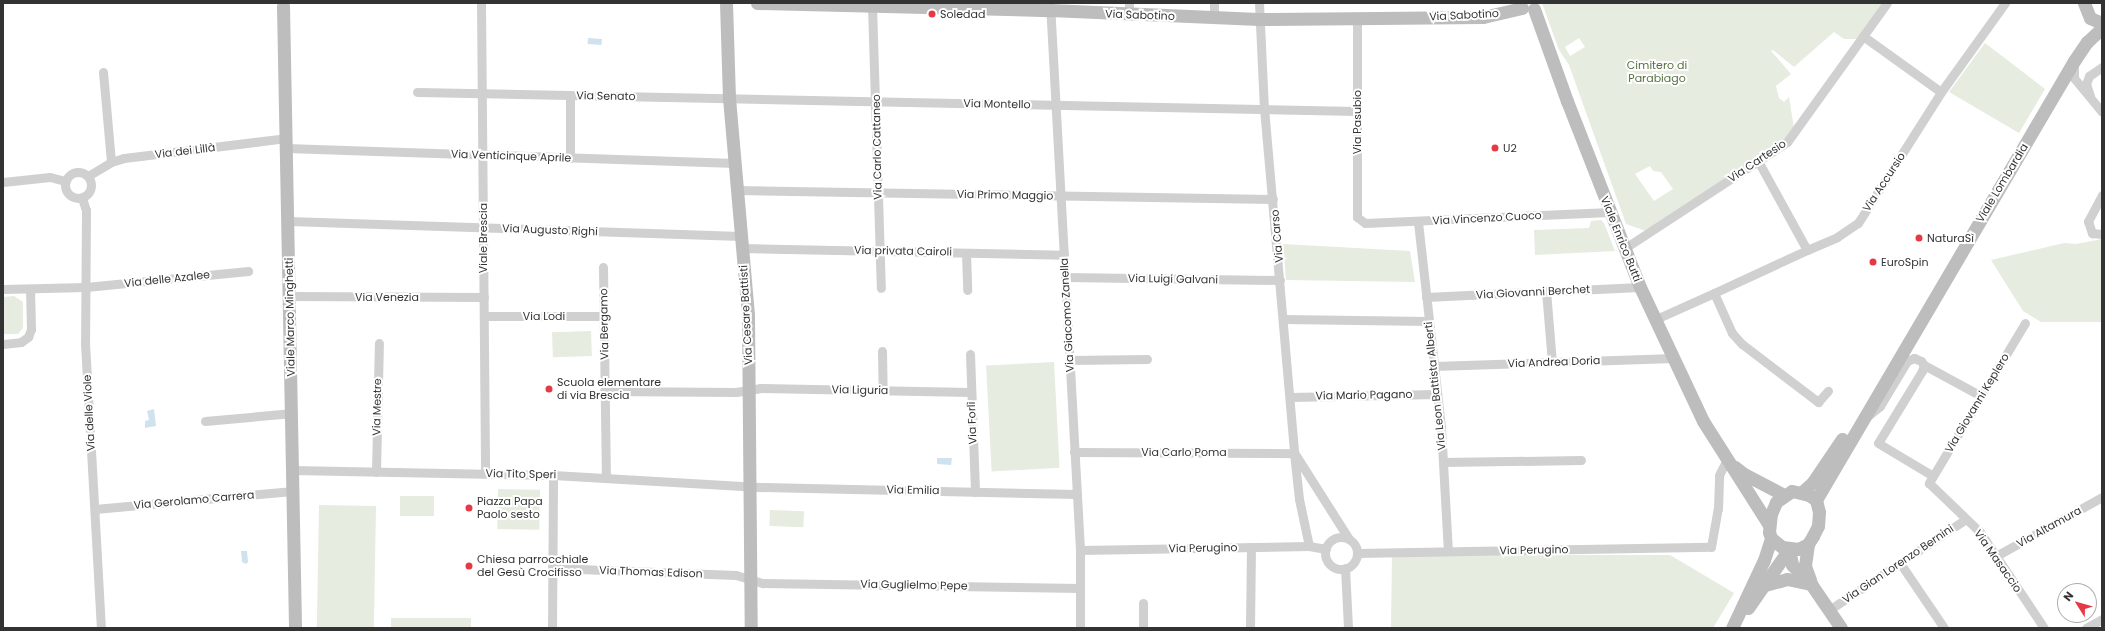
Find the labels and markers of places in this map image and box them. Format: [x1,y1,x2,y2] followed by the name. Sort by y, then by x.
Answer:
[940,7,985,21] place label: Soledad
[927,9,937,19] marker: Soledad
[1503,141,1517,155] place label: U2
[1490,143,1500,153] marker: U2
[1927,231,1974,245] place label: NaturaSì
[1914,233,1924,243] marker: NaturaSì
[1881,255,1928,269] place label: EuroSpin
[1868,257,1878,267] marker: EuroSpin
[557,376,661,402] place label: Scuola elementare di via Brescia
[544,384,554,394] marker: Scuola elementare di via Brescia
[477,495,543,521] place label: Piazza Papa Paolo sesto
[464,503,474,513] marker: Piazza Papa Paolo sesto
[477,553,588,579] place label: Chiesa parrocchiale del Gesù Crocifisso
[464,561,474,571] marker: Chiesa parrocchiale del Gesù Crocifisso

